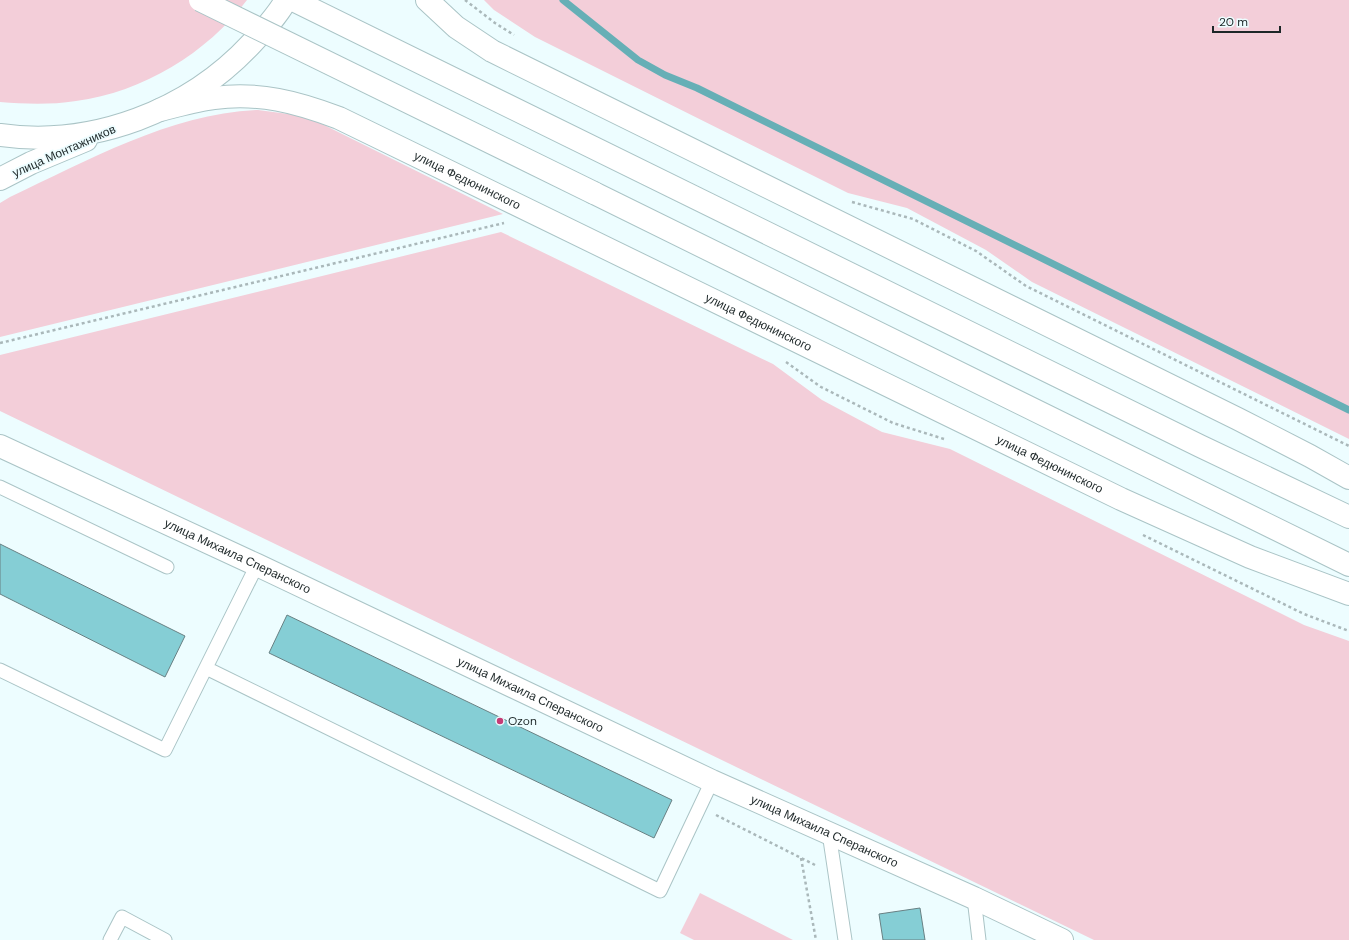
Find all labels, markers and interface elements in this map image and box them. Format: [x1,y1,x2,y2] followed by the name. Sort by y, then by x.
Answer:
[1213,8,1280,34] scale bar
[1219,14,1248,30] text: 20 m
[10,121,118,181] street label: улица Монтажников
[411,148,523,213] street label: улица Федюнинского
[703,290,815,355] street label: улица Федюнинского
[994,432,1106,497] street label: улица Федюнинского
[162,515,314,598] street label: улица Михаила Сперанского
[455,653,606,736] street label: улица Михаила Сперанского
[508,713,537,729] place label: Ozon
[495,716,505,726] marker: Ozon
[748,791,901,871] street label: улица Михаила Сперанского

